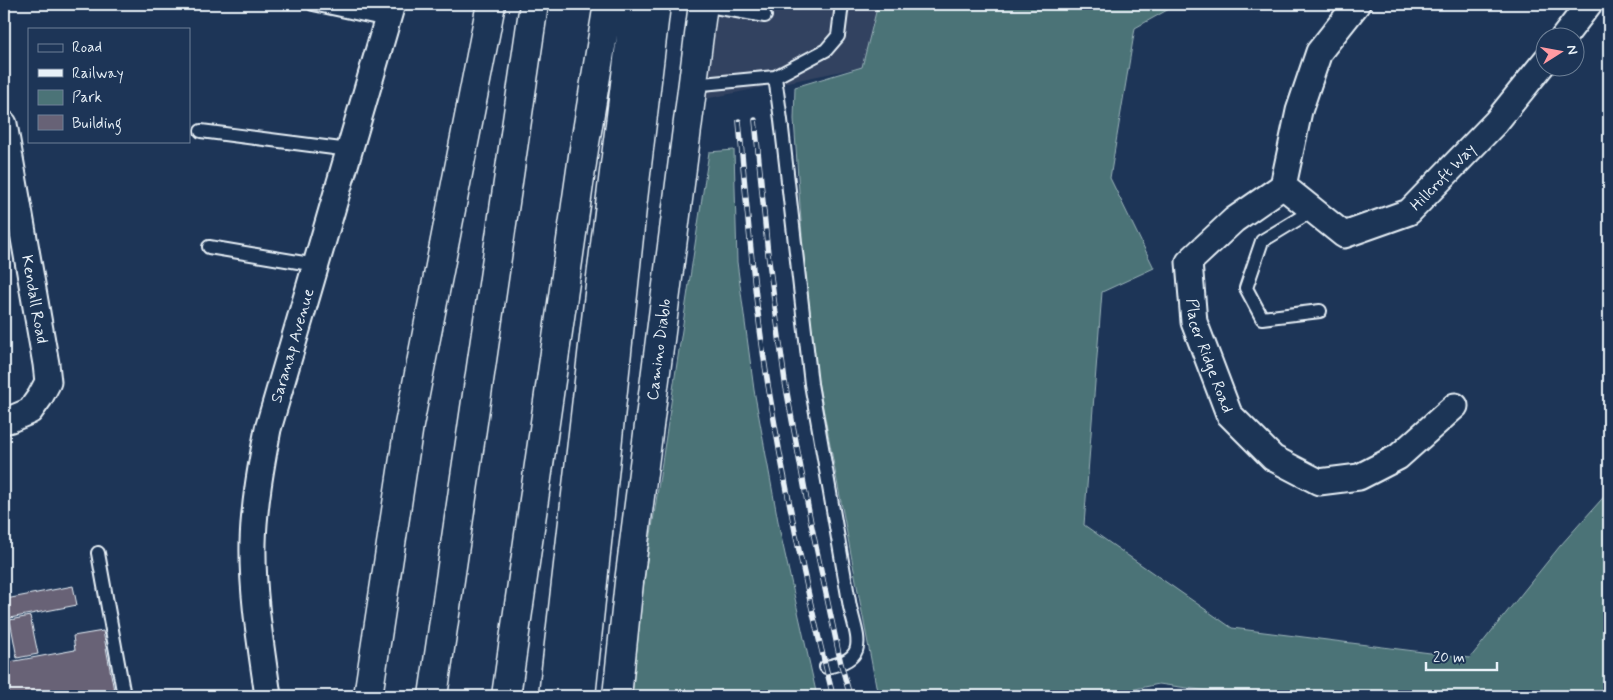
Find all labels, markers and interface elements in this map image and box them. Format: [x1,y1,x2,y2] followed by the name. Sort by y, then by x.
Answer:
[28,28,190,142] legend
[1536,28,1586,78] north arrow
[72,38,102,58] text: Road
[1562,43,1582,56] text: N
[72,64,124,84] text: Railway
[72,88,102,108] text: Park
[72,114,122,135] text: Building
[1405,139,1480,215] street label: Hillcroft Way
[17,253,53,345] street label: Kendall Road
[266,286,319,405] street label: Saranap Avenue
[642,297,676,402] street label: Camino Diablo
[1182,298,1238,416] street label: Placer Ridge Road
[1426,640,1497,672] scale bar
[1433,648,1465,668] text: 20 m

